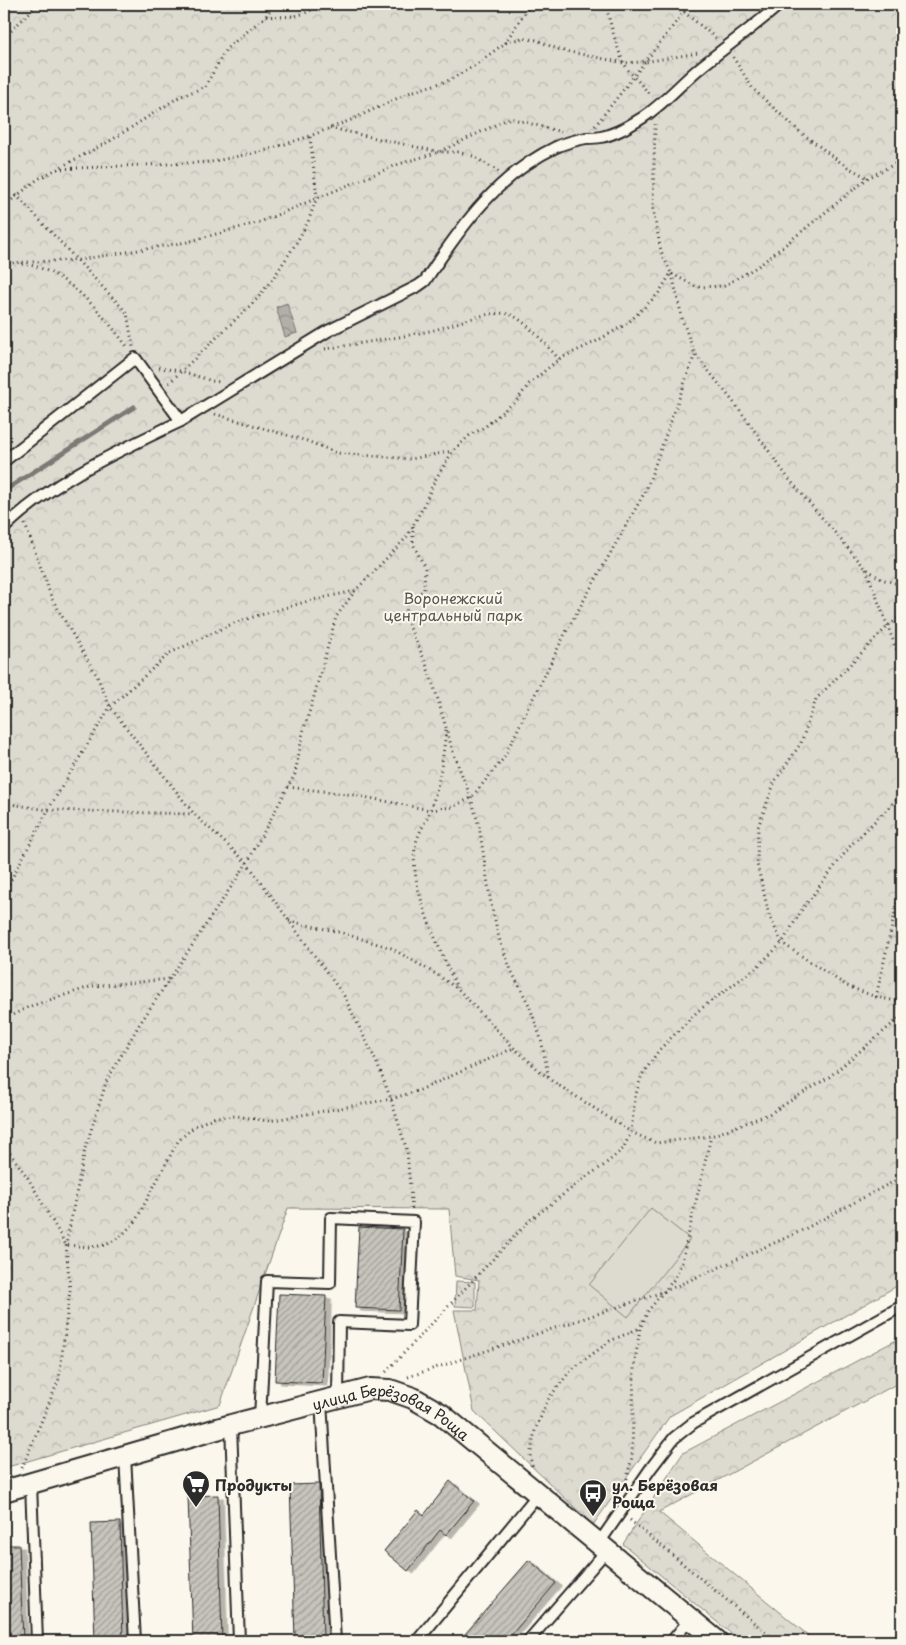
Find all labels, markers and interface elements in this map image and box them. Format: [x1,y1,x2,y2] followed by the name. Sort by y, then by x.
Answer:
[383,586,523,626] park label: Воронежский центральный парк
[309,1377,476,1445] street label: улица Берёзовая Роща
[181,1469,211,1508] supermarket icon: Продукты
[215,1473,292,1496] place label: Продукты
[612,1473,718,1513] place label: ул. Берёзовая Роща
[578,1478,608,1517] bus stop icon: ул. Берёзовая Роща

